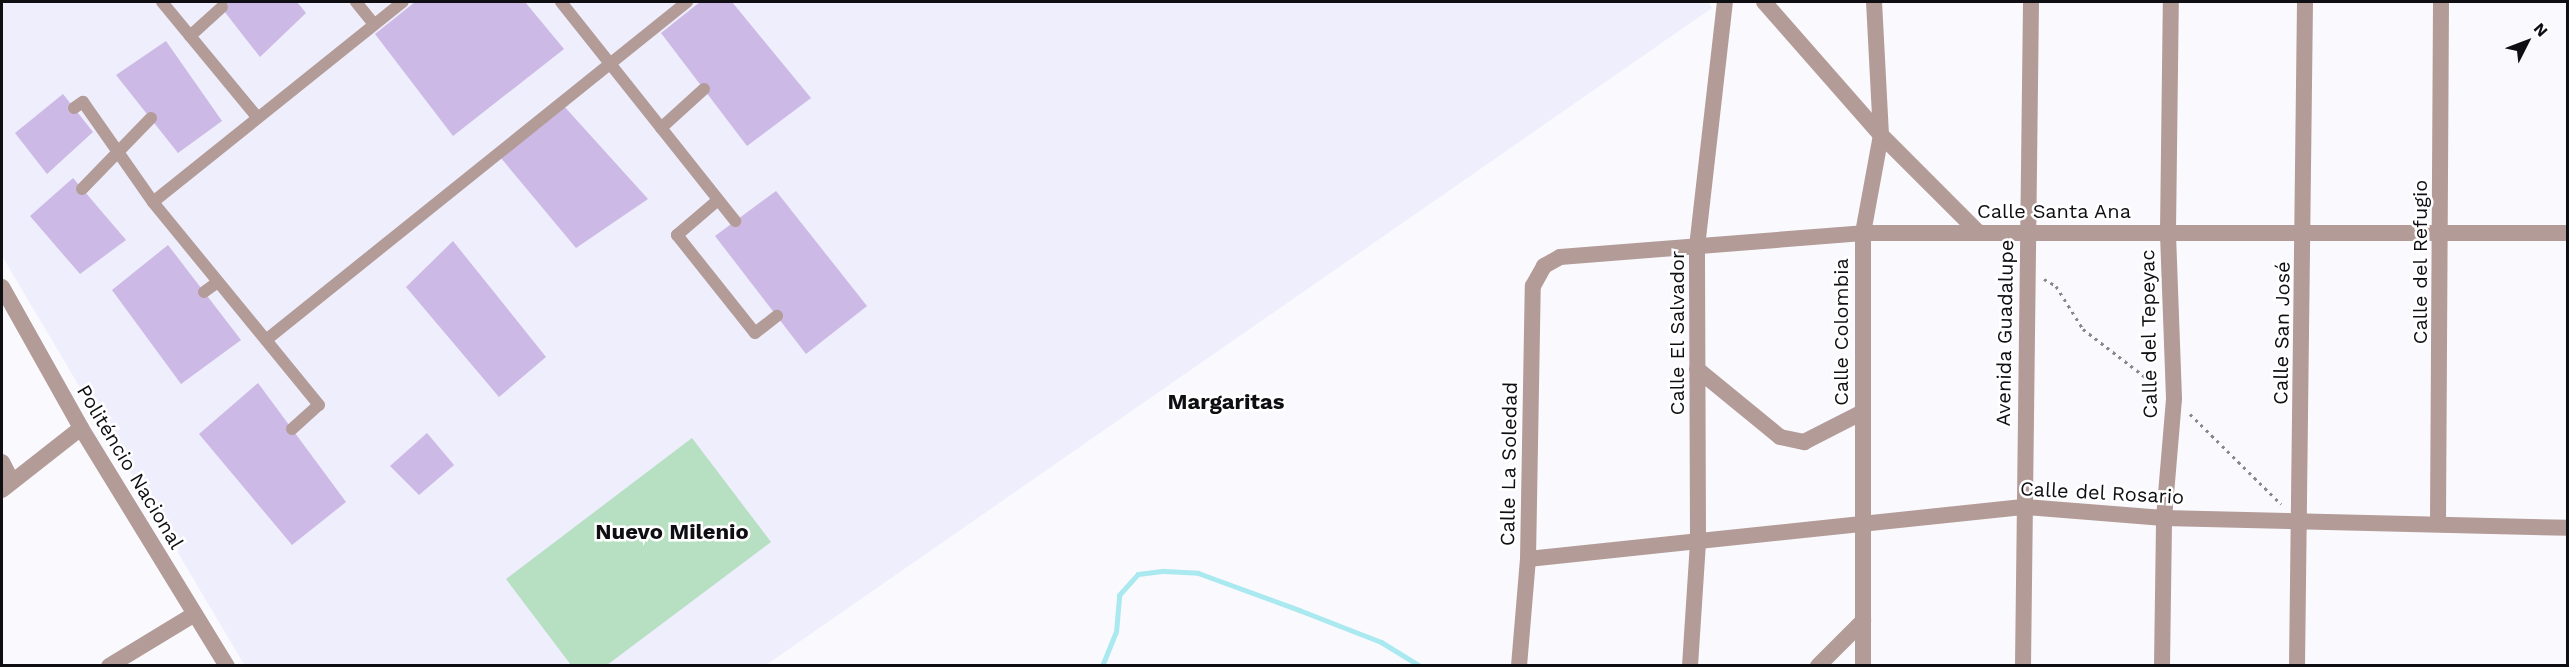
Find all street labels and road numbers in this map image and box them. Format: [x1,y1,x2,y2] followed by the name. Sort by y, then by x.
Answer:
[2408,179,2432,345] street label: Calle del Refugio
[1976,199,2132,223] street label: Calle Santa Ana
[1991,239,2019,427] street label: Avenida Guadalupe
[2136,249,2162,419] street label: Calle del Tepeyac
[1665,250,1689,416] street label: Calle El Salvador
[1829,258,1853,406] street label: Calle Colombia
[2269,261,2295,405] street label: Calle San José
[71,381,189,553] street label: Politéncio Nacional
[1496,381,1522,547] street label: Calle La Soledad
[2019,477,2185,509] street label: Calle del Rosario

